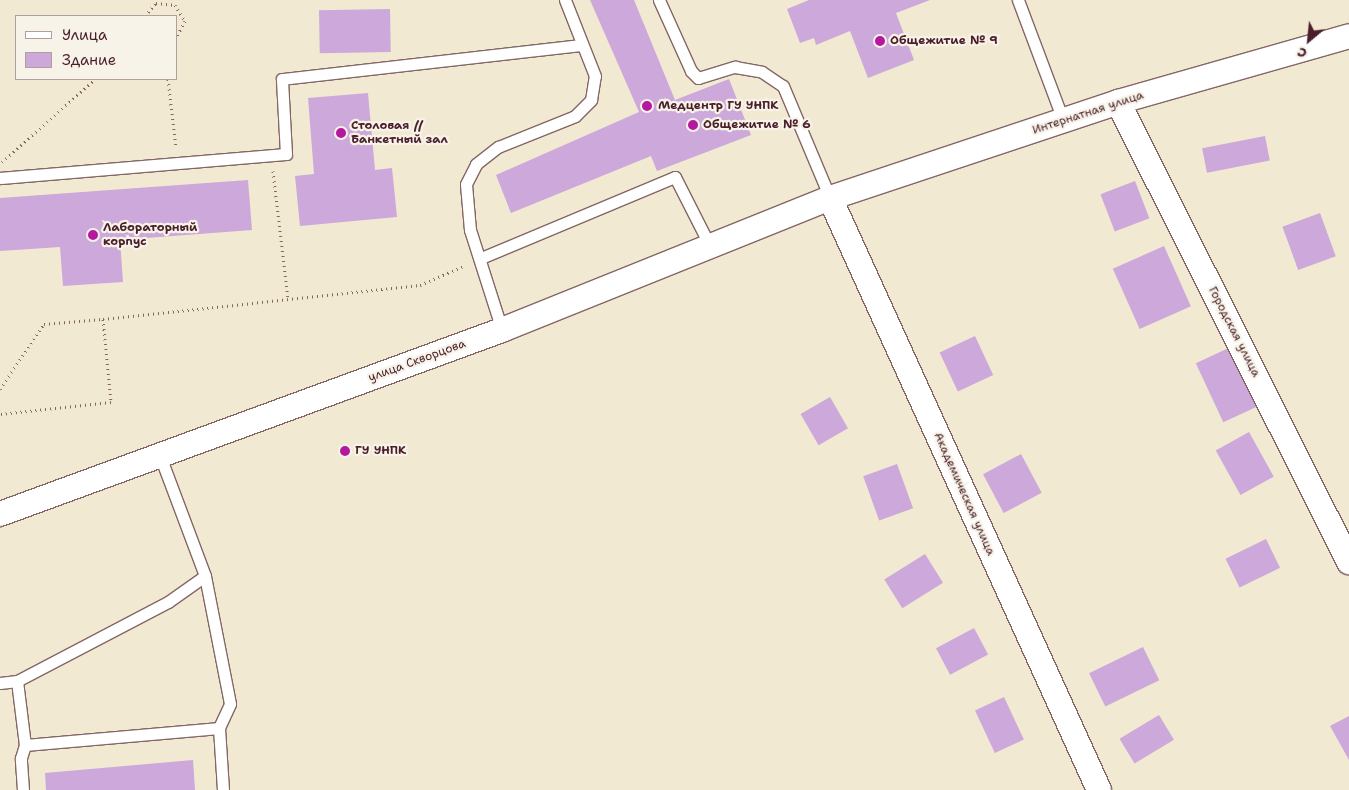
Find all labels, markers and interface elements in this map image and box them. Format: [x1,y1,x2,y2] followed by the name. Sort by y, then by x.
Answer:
[15,15,178,80] legend
[1284,15,1334,65] north arrow
[62,25,107,45] text: Улица
[890,34,998,48] place label: Общежитие № 9
[874,35,886,47] marker: Общежитие № 9
[1294,43,1310,63] text: С
[62,50,116,70] text: Здание
[1031,88,1145,138] street label: Интернатная улица
[640,99,654,113] marker: Медцентр ГУ УНПК
[658,99,778,113] place label: Медцентр ГУ УНПК
[703,118,811,132] place label: Общежитие № 6
[351,119,448,147] place label: Столовая // Банкетный зал
[687,119,699,131] marker: Общежитие № 6
[335,127,347,139] marker: Столовая // Банкетный зал
[103,221,197,249] place label: Лабораторный корпус
[87,229,99,241] marker: Лабораторный корпус
[1205,284,1263,380] street label: Городская улица
[366,337,468,385] street label: улица Скворцова
[930,430,998,558] street label: Академическая улица
[355,444,406,458] place label: ГУ УНПК
[339,445,351,457] marker: ГУ УНПК

